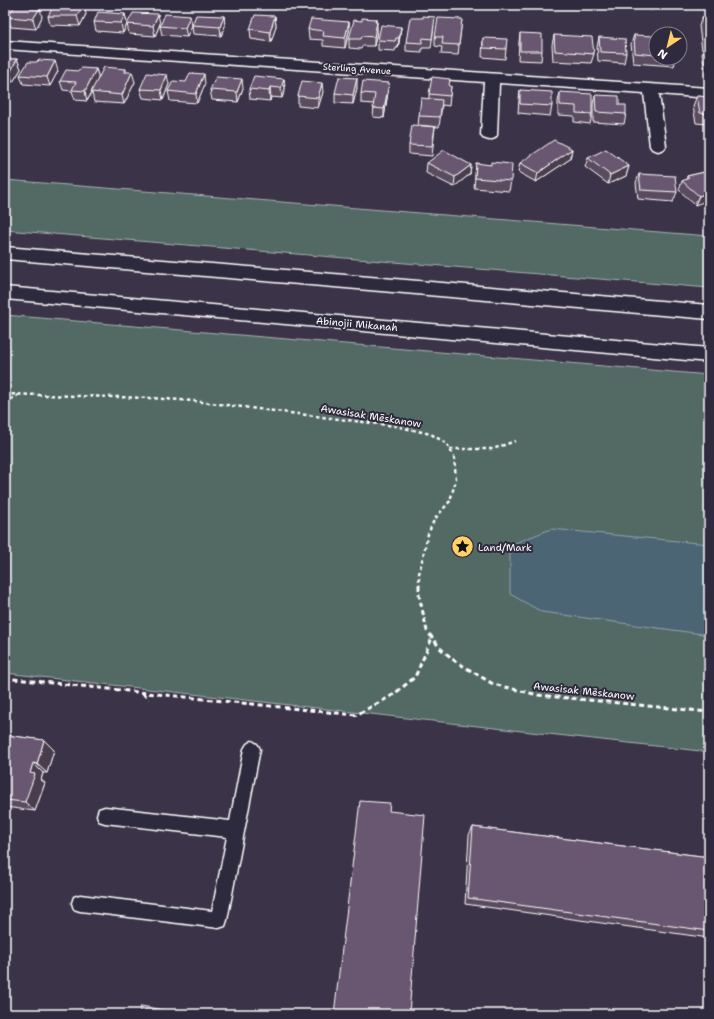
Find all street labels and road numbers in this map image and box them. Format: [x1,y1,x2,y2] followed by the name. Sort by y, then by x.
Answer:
[322,61,392,77] street label: Sterling Avenue
[316,314,398,334] street label: Abinojii Mikanah
[320,402,423,430] street label: Awasisak Mēskanow
[533,679,636,703] street label: Awasisak Mēskanow

